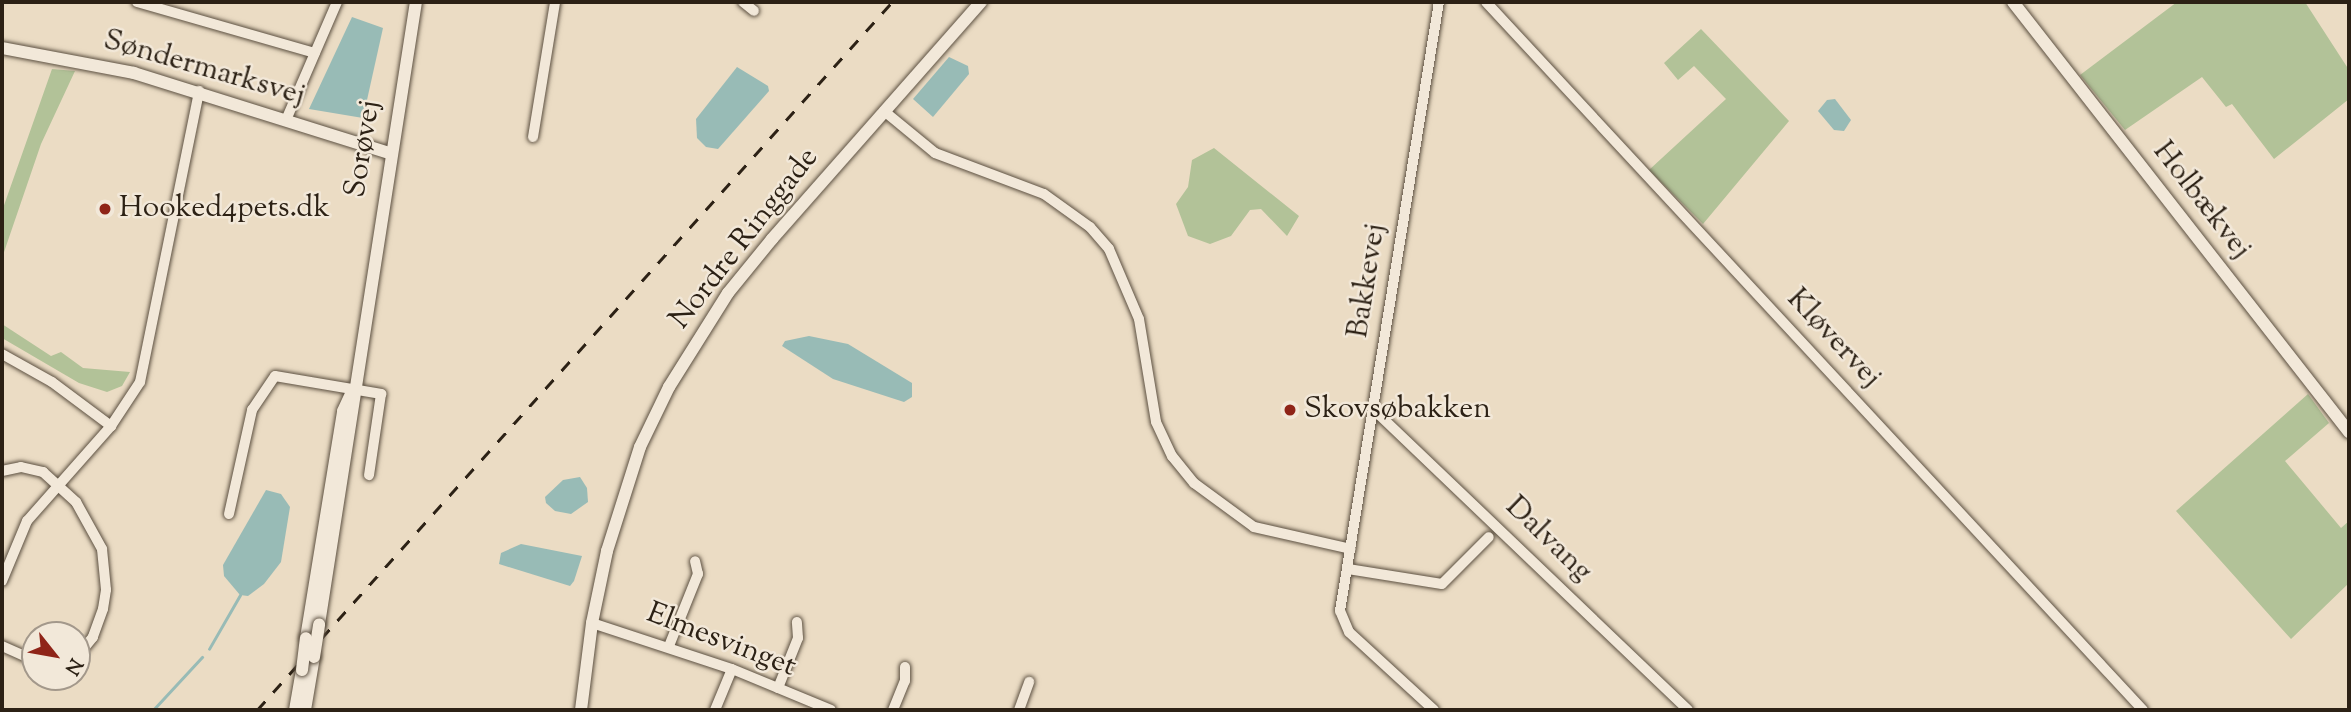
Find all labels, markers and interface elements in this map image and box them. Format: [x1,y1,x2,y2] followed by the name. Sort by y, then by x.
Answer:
[99,23,309,115] street label: Søndermarksvej
[339,98,389,200] street label: Sorøvej
[2144,135,2258,267] street label: Holbækvej
[663,141,827,337] street label: Nordre Ringgade
[119,191,330,227] place label: Hooked4pets.dk
[97,201,113,217] marker: Hooked4pets.dk
[1341,221,1395,341] street label: Bakkevej
[1778,282,1888,396] street label: Kløvervej
[1304,392,1491,428] place label: Skovsøbakken
[1282,402,1298,418] marker: Skovsøbakken
[1497,490,1599,590] street label: Dalvang
[641,596,801,686] street label: Elmesvinget
[21,621,91,691] north arrow
[57,653,88,679] text: N

